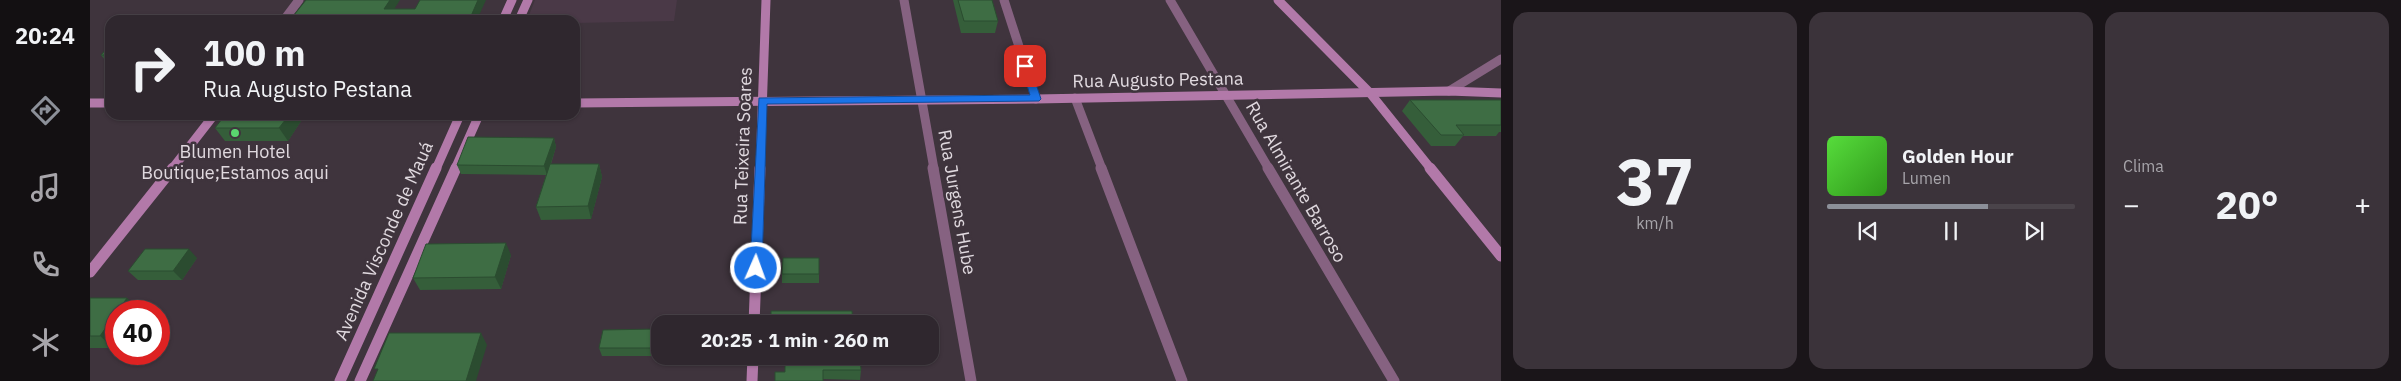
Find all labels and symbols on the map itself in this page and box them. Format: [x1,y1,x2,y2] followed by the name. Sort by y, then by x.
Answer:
[1004,45,1046,87] pin
[728,67,757,225] street label: Rua Teixeira Soares
[1072,67,1244,92] street label: Rua Augusto Pestana
[1241,97,1352,266] street label: Rua Almirante Barroso
[229,127,241,139] marker: Blumen Hotel Boutique;Estamos aqui
[933,128,982,276] street label: Rua Jurgens Hube
[329,137,438,344] street label: Avenida Visconde de Mauá
[141,140,329,184] place label: Blumen Hotel Boutique;Estamos aqui
[729,241,781,293] position arrow
[105,300,170,365] speed limit sign: 40

